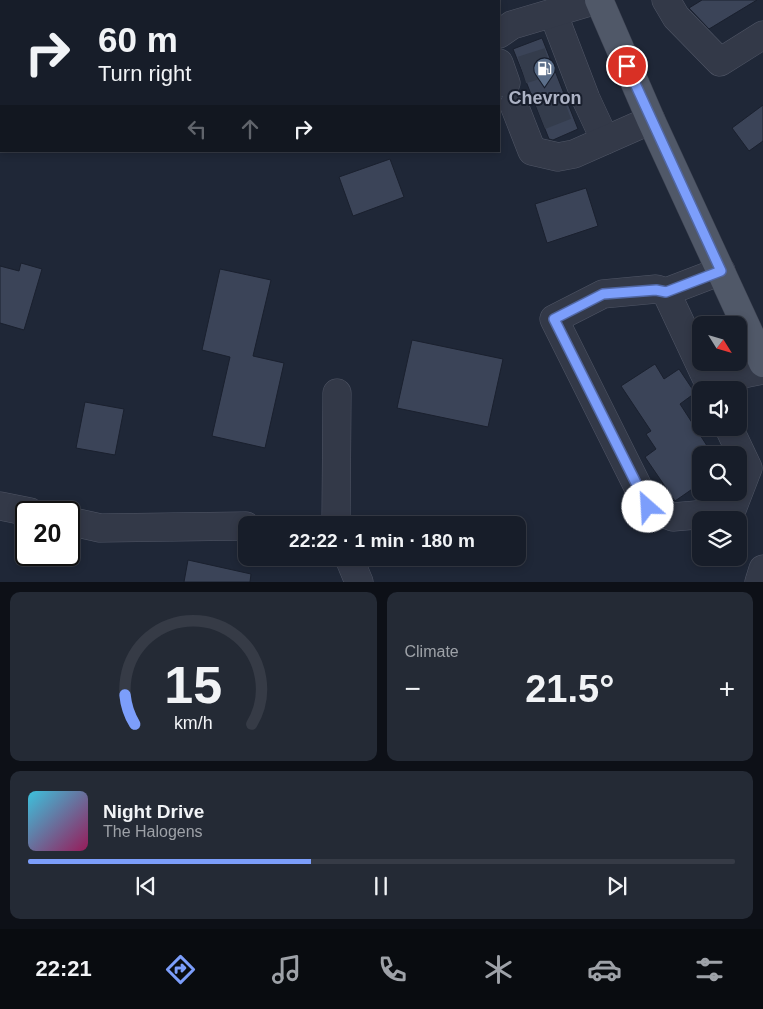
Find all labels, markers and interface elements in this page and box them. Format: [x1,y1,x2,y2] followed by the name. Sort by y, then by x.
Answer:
[15,20,80,85] icon: right
[98,20,178,59] text: 60 m
[606,45,648,87] pin
[613,52,641,80] icon: arrive
[533,56,557,87] fuel station icon: Chevron
[98,61,191,86] text: Turn right
[508,88,582,108] place label: Chevron
[183,115,211,143] icon: left
[236,115,264,143] icon: ahead
[289,115,317,143] icon: right
[692,316,748,371] north arrow
[692,316,747,566] map controls
[692,381,747,436] button: sound
[692,446,747,501] button: search
[621,480,673,532] position arrow
[15,501,80,566] speed limit sign: 20
[692,511,747,566] button: layers
[289,530,475,551] text: 22:22 · 1 min · 180 m
[405,643,459,660] text: Climate
[164,656,222,714] text: 15
[525,668,614,710] text: 21.5°
[405,673,421,704] text: −
[719,673,735,704] text: +
[174,713,213,733] text: km/h
[103,801,204,822] text: Night Drive
[103,823,203,840] text: The Halogens
[132,872,160,900] icon: previous
[367,872,395,900] icon: pause
[603,872,631,900] icon: next
[163,952,198,987] icon: directions
[269,952,304,987] icon: music
[375,952,410,987] icon: phone
[481,952,516,987] icon: climate
[587,952,622,987] icon: car
[692,952,727,987] icon: filters
[35,956,92,981] text: 22:21

